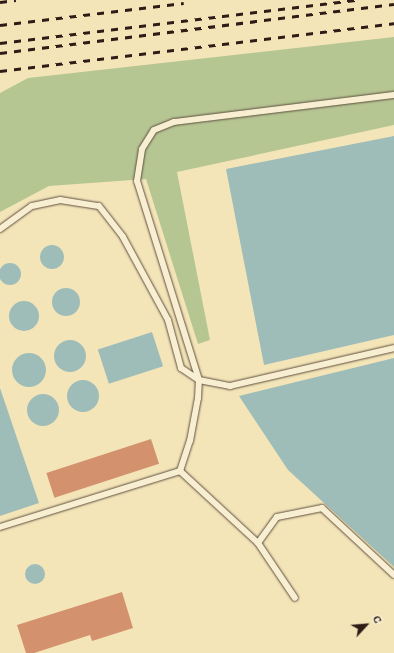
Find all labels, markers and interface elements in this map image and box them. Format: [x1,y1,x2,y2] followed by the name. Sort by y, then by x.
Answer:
[346,605,386,645] north arrow
[369,613,385,626] text: С

